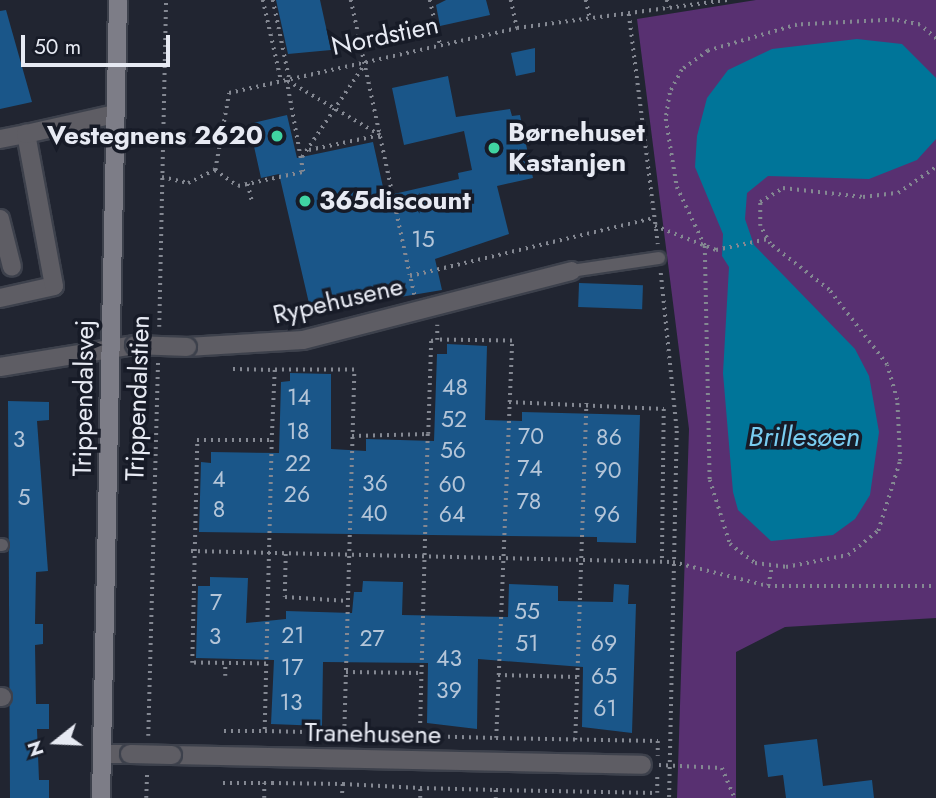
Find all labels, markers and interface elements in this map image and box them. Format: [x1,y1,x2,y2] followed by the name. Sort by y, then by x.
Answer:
[329,9,441,63] street label: Nordstien
[24,21,173,65] scale bar
[34,32,81,62] text: 50 m
[508,117,645,178] place label: Børnehuset Kastanjen
[47,120,263,152] place label: Vestegnens 2620
[269,128,285,144] marker: Vestegnens 2620
[486,140,502,156] marker: Børnehuset Kastanjen
[319,185,471,217] place label: 365discount
[297,193,313,209] marker: 365discount
[411,225,435,253] house number: 15
[270,271,406,331] street label: Rypehusene
[120,314,156,482] street label: Trippendalstien
[67,319,101,477] street label: Trippendalsvej
[442,373,468,401] house number: 48
[287,383,311,411] house number: 14
[441,405,467,433] house number: 52
[287,417,309,445] house number: 18
[748,420,860,454] water label: Brillesøen
[518,422,544,450] house number: 70
[596,423,622,451] house number: 86
[13,425,25,453] house number: 3
[440,436,466,464] house number: 56
[285,449,311,477] house number: 22
[517,454,543,482] house number: 74
[594,456,622,484] house number: 90
[212,465,226,493] house number: 4
[362,469,388,497] house number: 36
[438,470,466,498] house number: 60
[284,480,310,508] house number: 26
[18,483,30,511] house number: 5
[517,487,541,515] house number: 78
[213,495,225,523] house number: 8
[360,499,388,527] house number: 40
[439,500,465,528] house number: 64
[594,500,620,528] house number: 96
[210,588,222,616] house number: 7
[514,597,540,625] house number: 55
[281,621,305,649] house number: 21
[209,622,221,650] house number: 3
[359,624,385,652] house number: 27
[515,629,539,657] house number: 51
[591,629,617,657] house number: 69
[436,644,462,672] house number: 43
[281,653,303,681] house number: 17
[591,662,617,690] house number: 65
[436,676,462,704] house number: 39
[280,688,302,716] house number: 13
[593,694,617,722] house number: 61
[21,707,91,777] north arrow
[304,717,442,751] street label: Tranehusene
[20,737,51,760] text: N

